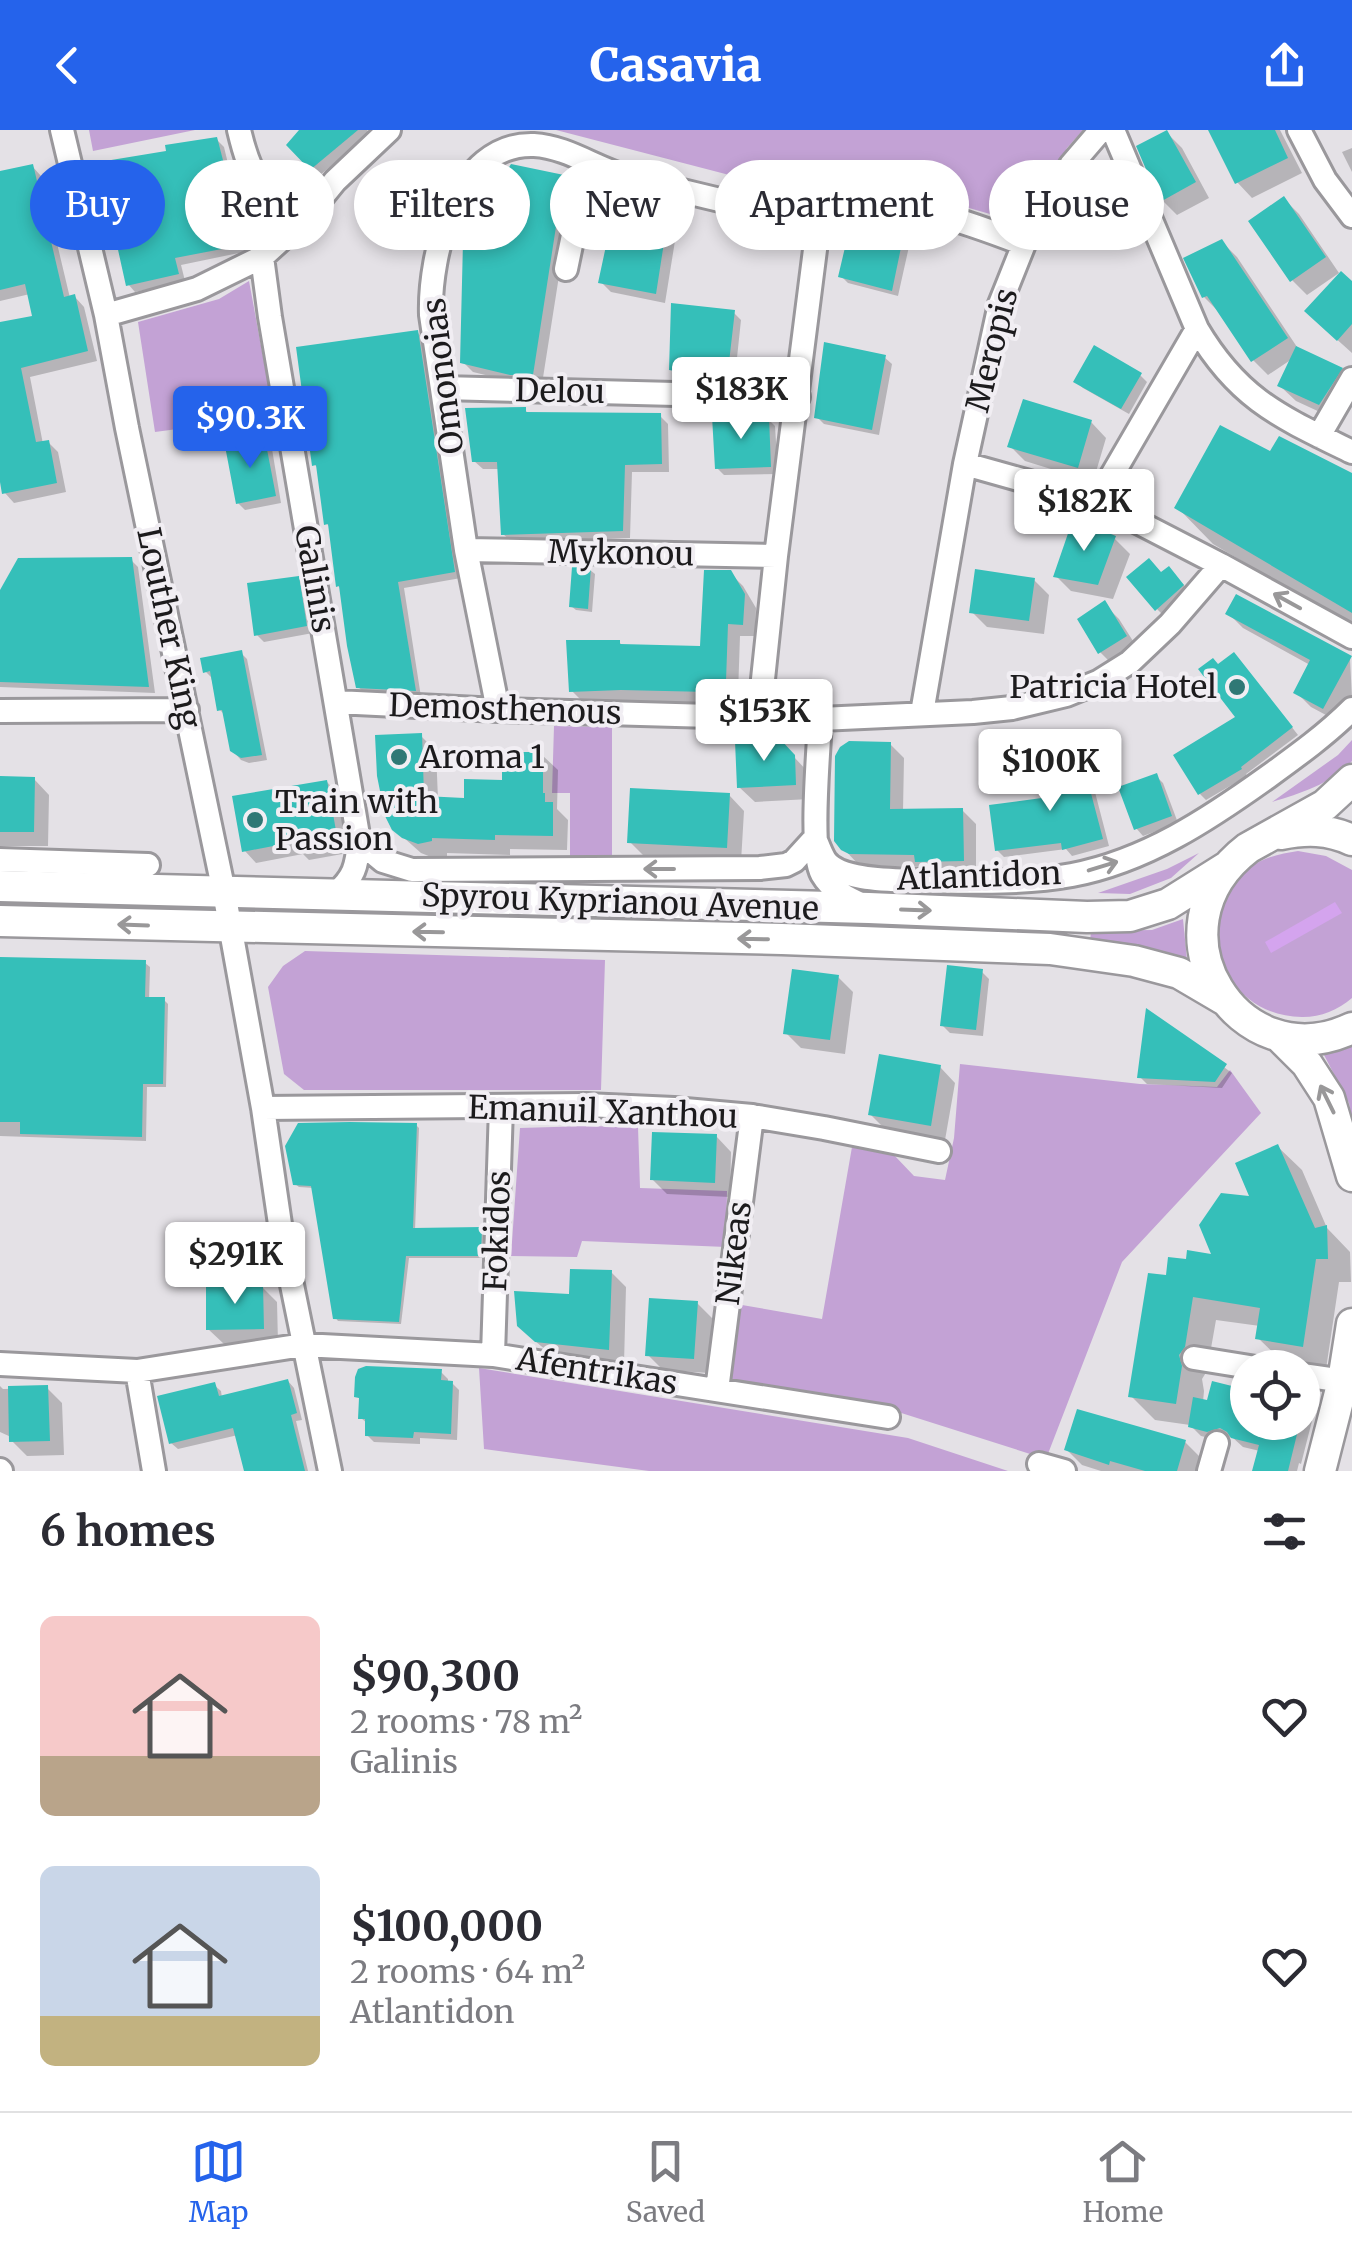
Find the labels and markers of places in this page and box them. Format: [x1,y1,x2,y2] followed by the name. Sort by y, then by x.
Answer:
[671,357,811,442] pin: $183K
[169,386,331,471] pin: $90.3K
[1014,469,1154,554] pin: $182K
[1009,667,1217,707] place label: Patricia Hotel
[1226,676,1248,698] marker: Patricia Hotel
[694,679,834,764] pin: $153K
[980,729,1120,814] pin: $100K
[418,737,545,777] place label: Aroma 1
[388,746,410,768] marker: Aroma 1
[275,782,438,859] place label: Train with Passion
[244,809,266,831] marker: Train with Passion
[165,1222,305,1307] pin: $291K

